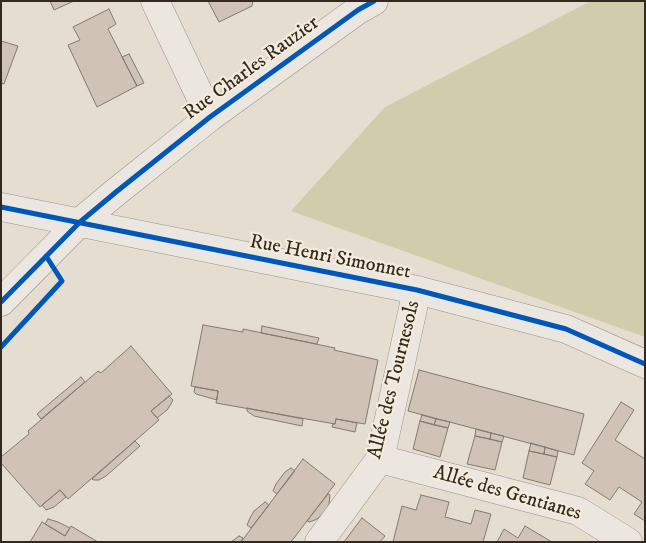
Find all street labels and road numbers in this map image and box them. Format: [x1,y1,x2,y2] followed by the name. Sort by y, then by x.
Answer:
[180,12,324,126] street label: Rue Charles Rauzier
[247,231,413,285] street label: Rue Henri Simonnet
[364,298,426,462] street label: Allée des Tournesols
[430,461,584,527] street label: Allée des Gentianes

